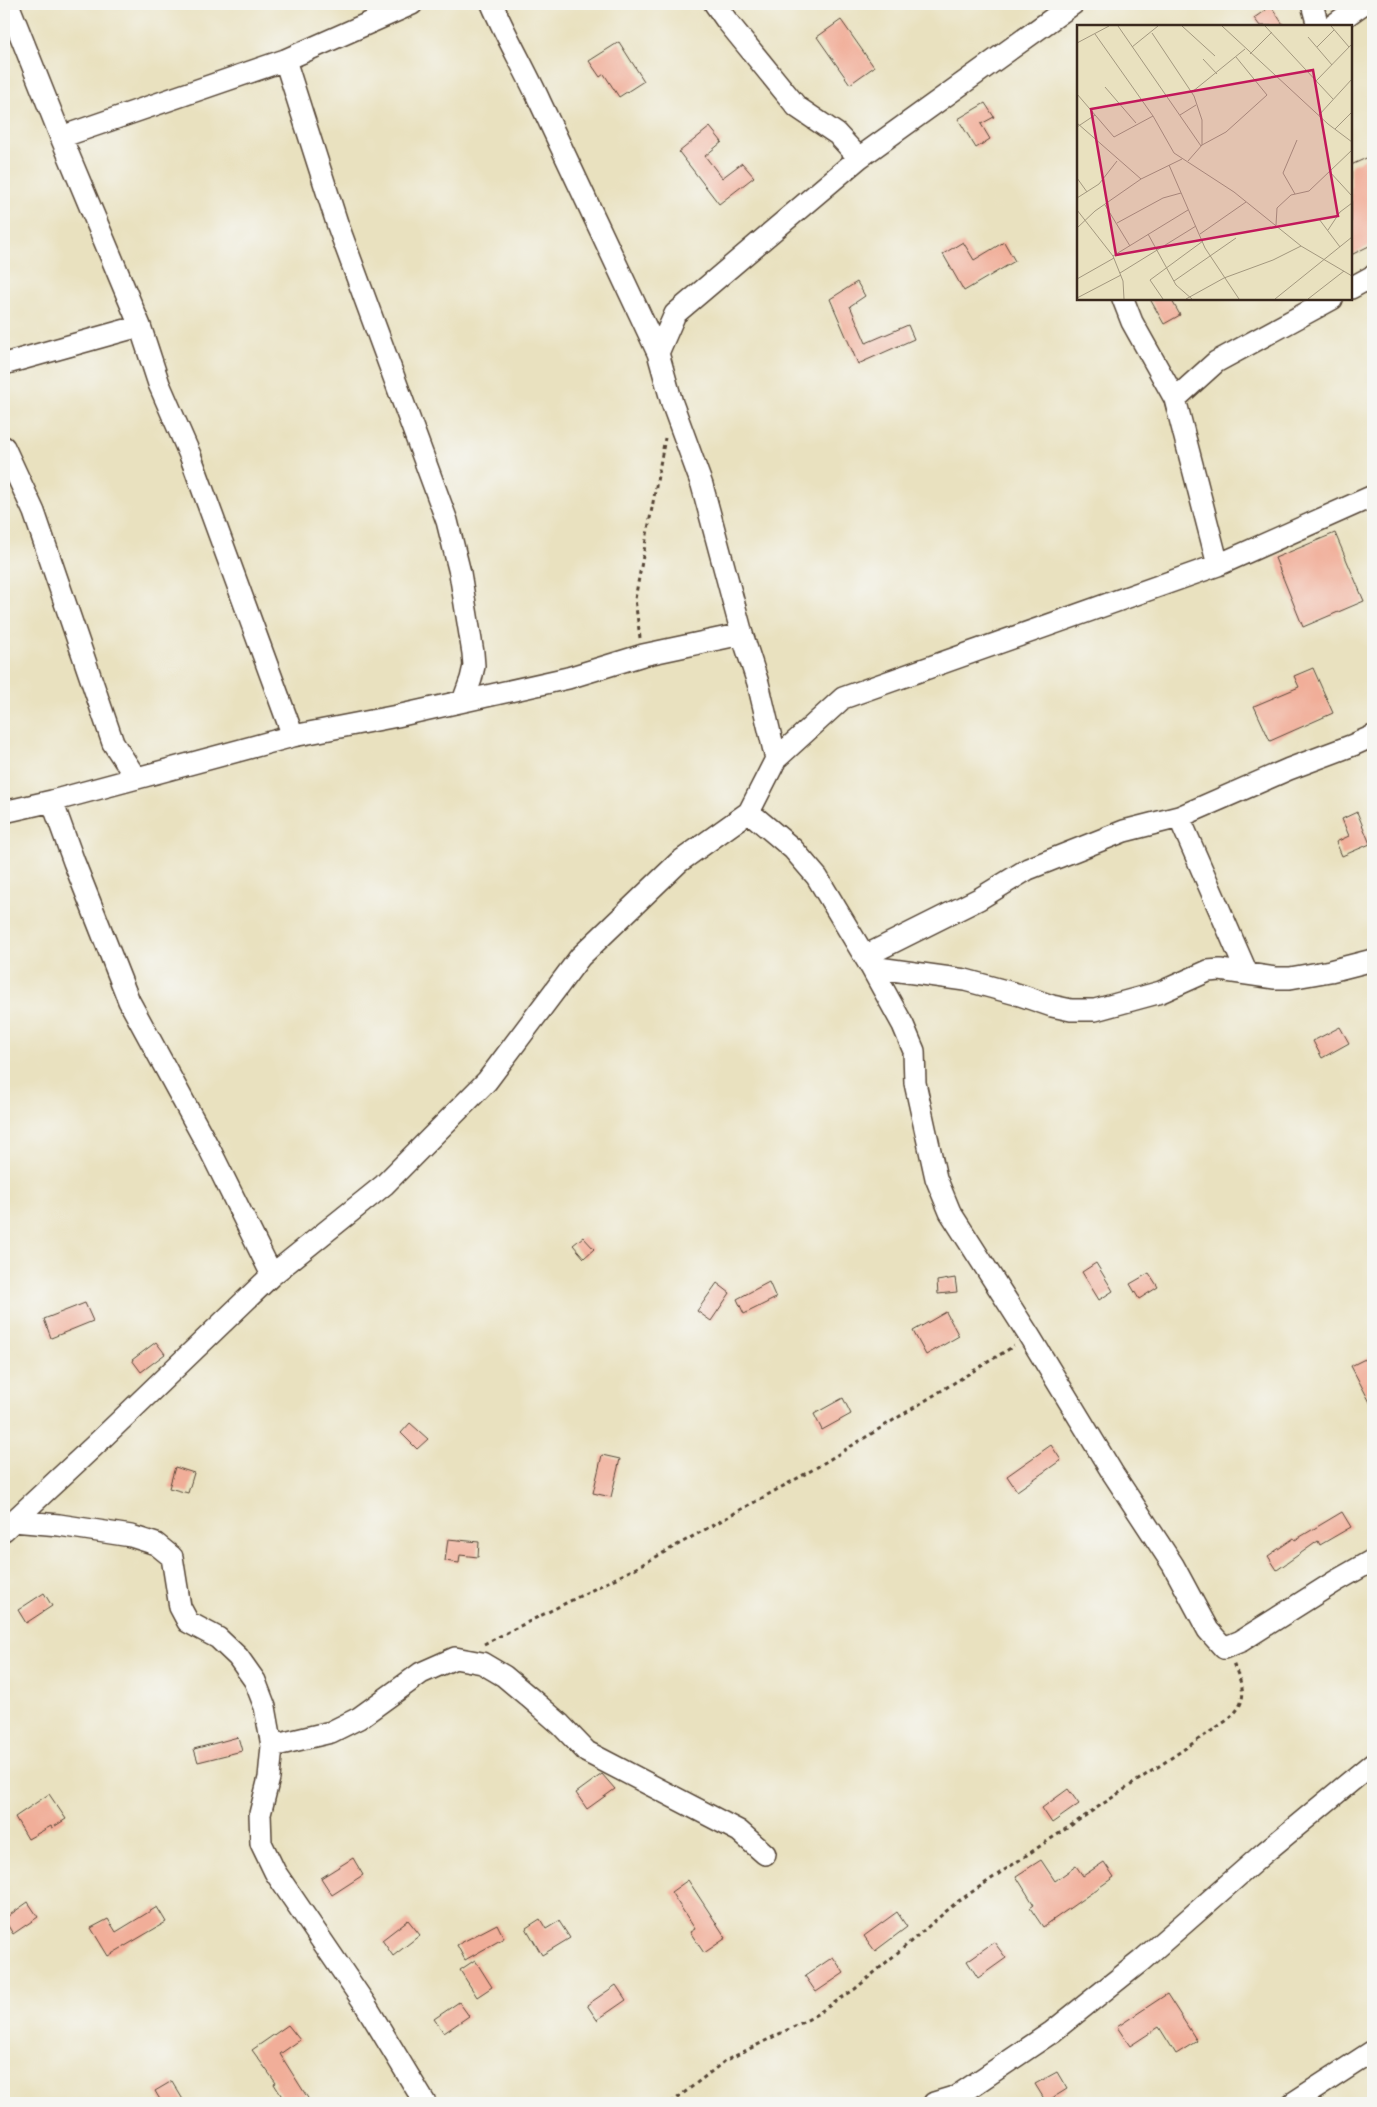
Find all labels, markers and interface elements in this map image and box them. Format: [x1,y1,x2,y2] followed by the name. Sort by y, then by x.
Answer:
[1077,25,1352,300] inset map

